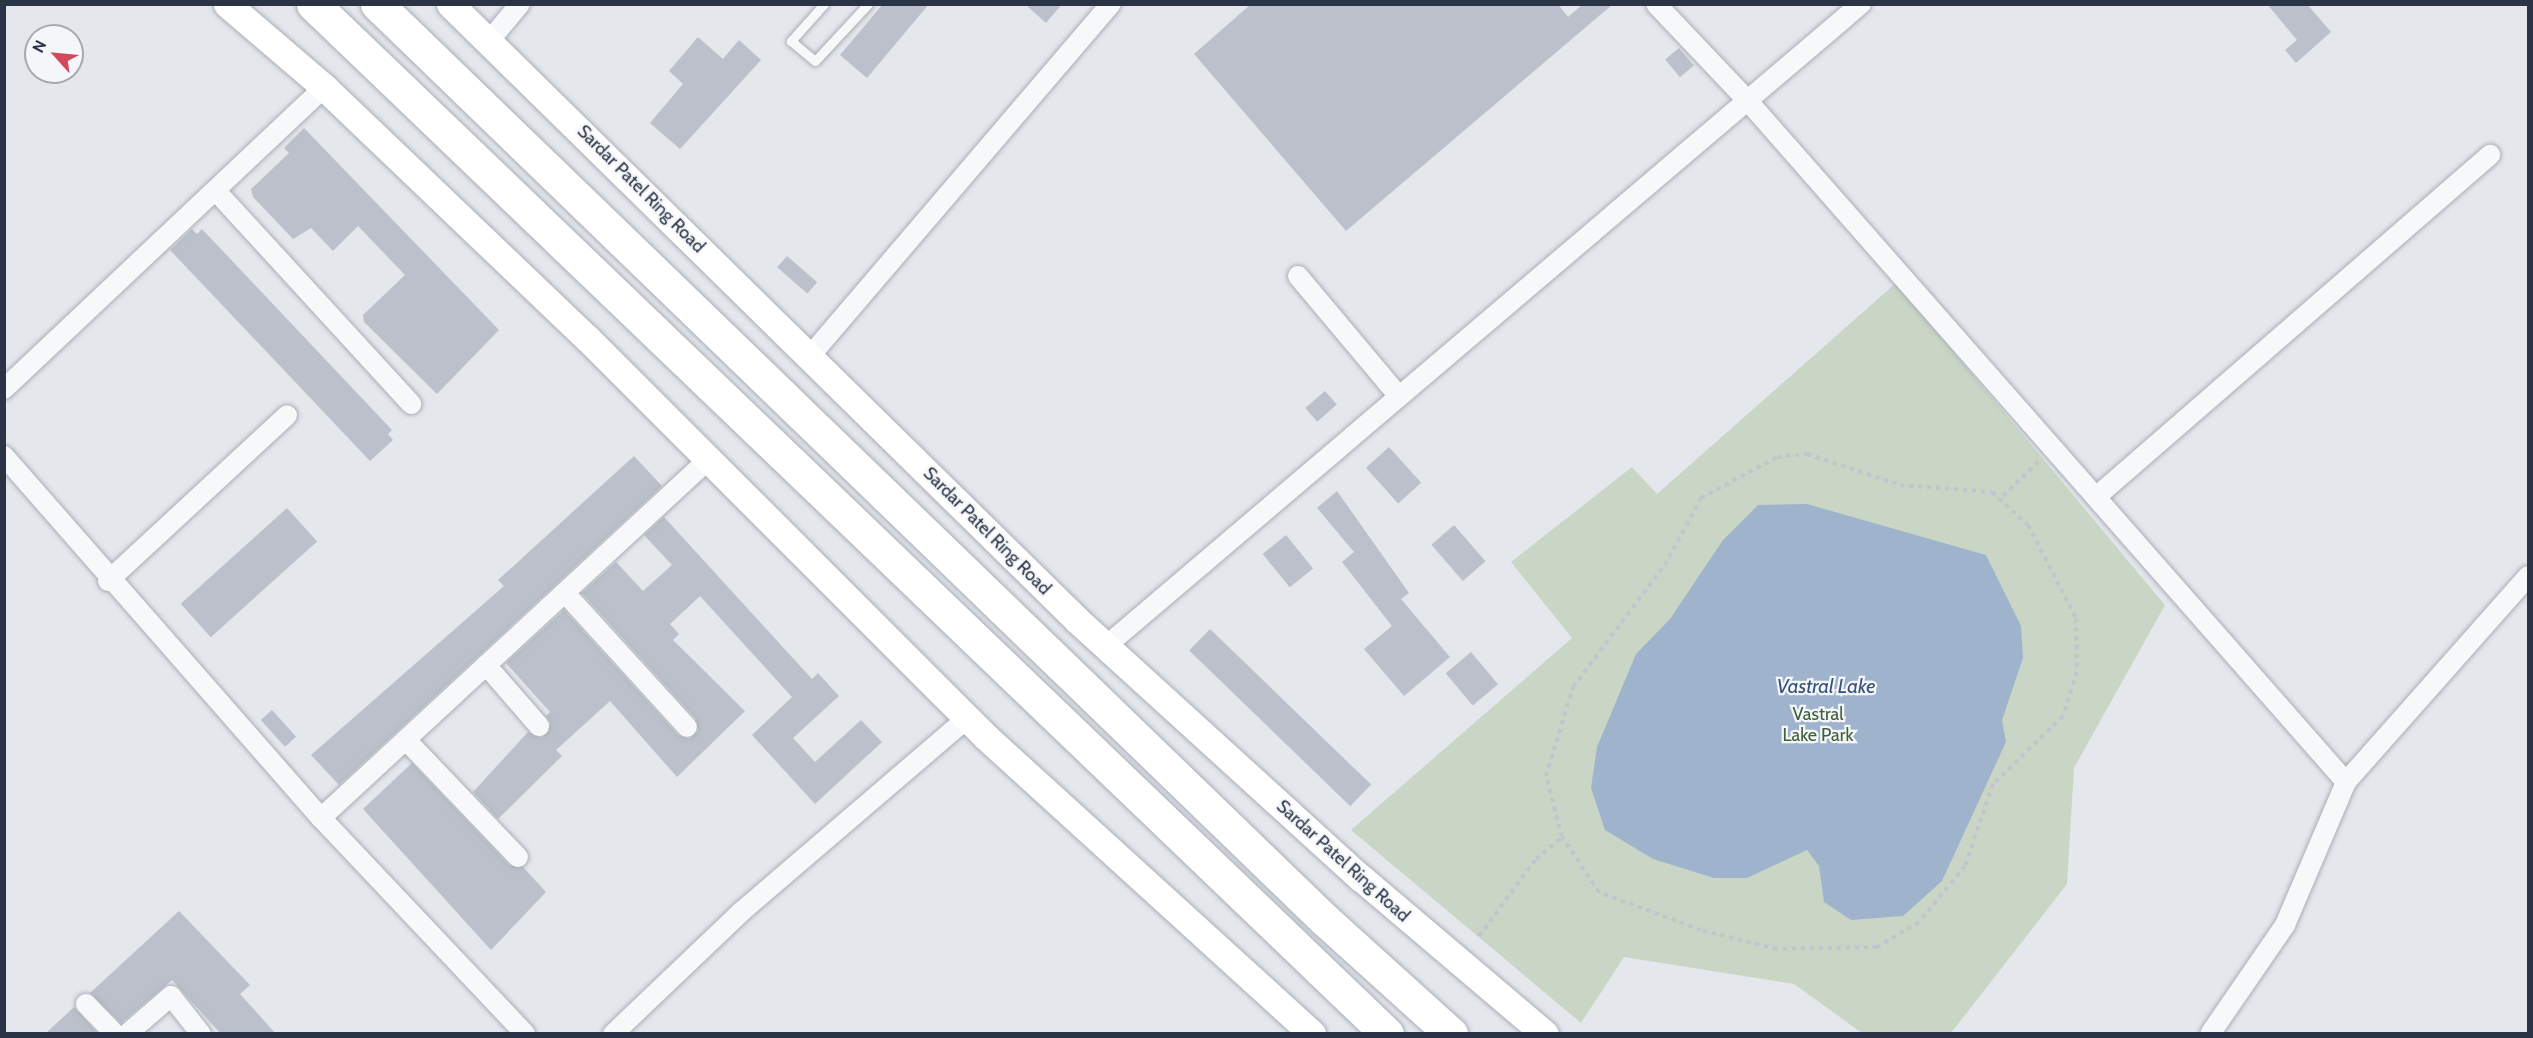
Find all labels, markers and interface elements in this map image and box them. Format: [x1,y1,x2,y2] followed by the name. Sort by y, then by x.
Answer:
[24,24,84,84] north arrow
[28,37,50,56] text: N
[573,121,709,257] street label: Sardar Patel Ring Road
[919,463,1055,599] street label: Sardar Patel Ring Road
[1777,674,1875,698] water label: Vastral Lake
[1782,704,1854,746] park label: Vastral Lake Park
[1272,796,1414,926] street label: Sardar Patel Ring Road

